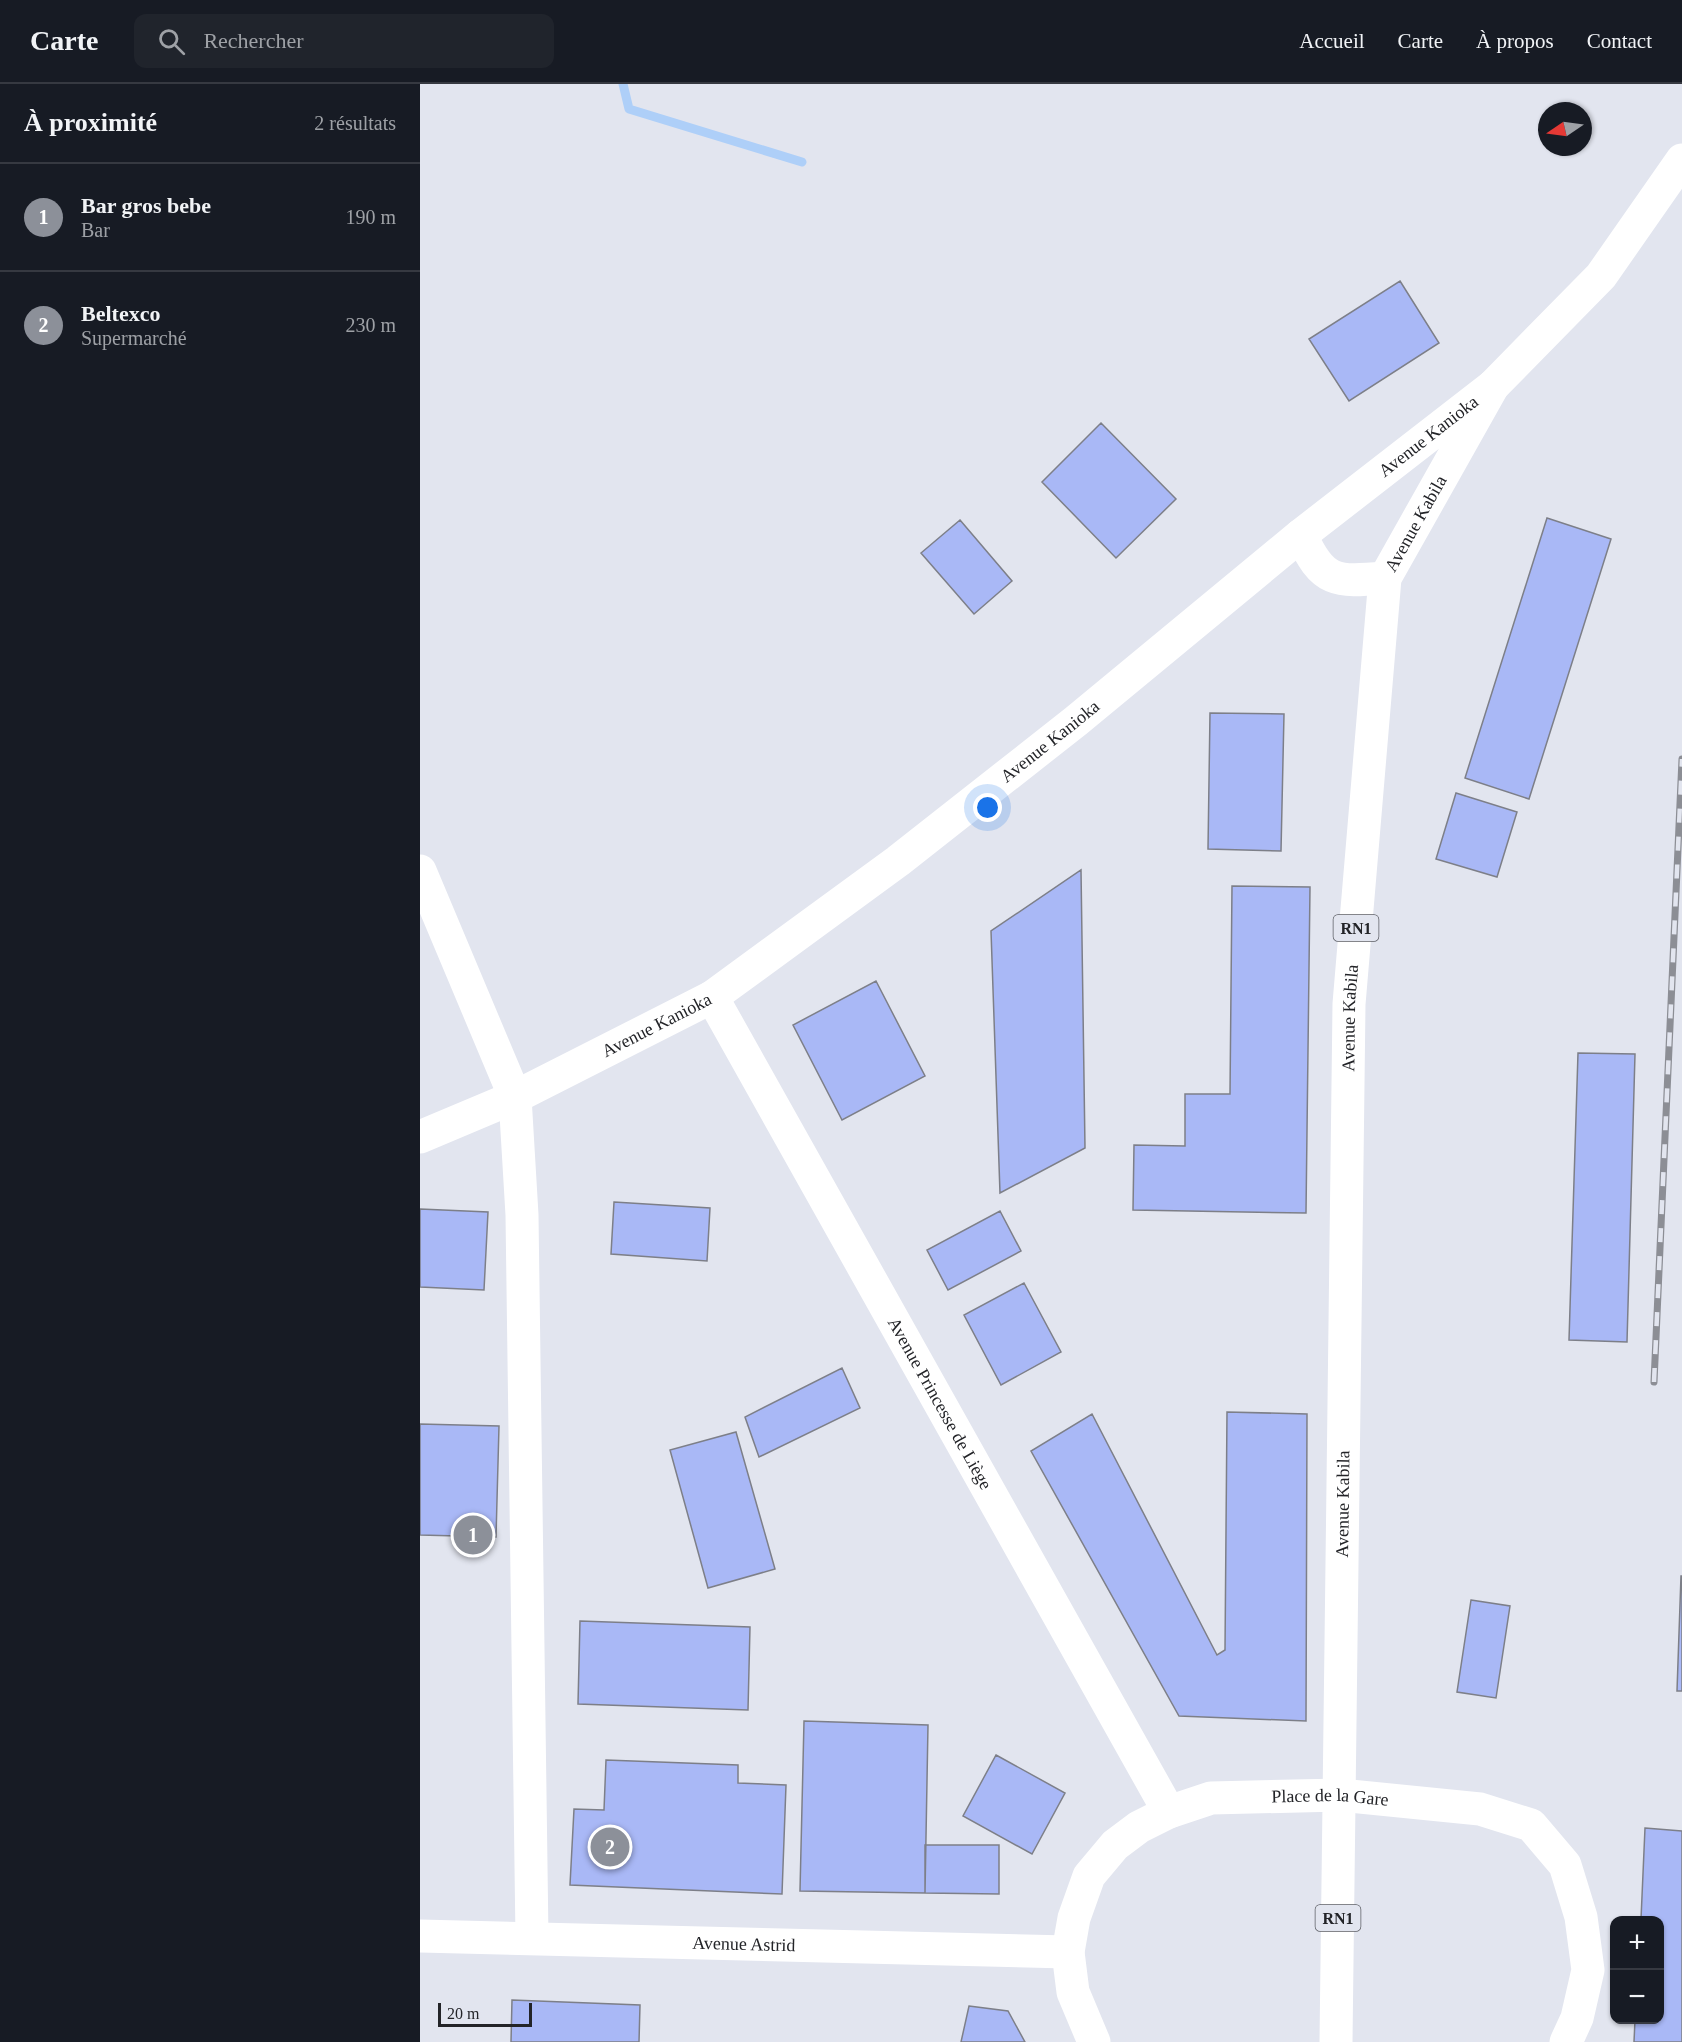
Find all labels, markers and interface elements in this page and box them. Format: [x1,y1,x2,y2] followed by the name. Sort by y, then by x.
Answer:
[134,14,554,68] search box
[30,25,98,56] text: Carte
[155,25,188,58] icon: search
[203,28,304,53] text: Rechercher
[1299,29,1365,53] text: Accueil
[1398,29,1443,53] text: Carte
[1476,29,1554,53] text: À propos
[1587,29,1652,53] text: Contact
[1538,102,1592,156] north arrow
[24,108,157,137] text: À proximité
[314,112,396,134] text: 2 résultats
[81,193,211,218] text: Bar gros bebe
[39,206,49,228] text: 1
[345,206,396,228] text: 190 m
[81,219,110,241] text: Bar
[81,301,160,326] text: Beltexco
[39,314,49,336] text: 2
[345,314,396,336] text: 230 m
[81,327,187,349] text: Supermarché
[1375,391,1482,481] street label: Avenue Kanioka
[1381,472,1451,575] street label: Avenue Kabila
[997,696,1103,786] street label: Avenue Kanioka
[973,793,1002,822] your location
[1334,915,1378,941] road number: RN1
[1338,964,1362,1072] street label: Avenue Kabila
[599,989,715,1061] street label: Avenue Kanioka
[884,1314,996,1493] street label: Avenue Princesse de Liège
[1332,1450,1353,1558] street label: Avenue Kabila
[454,1512,492,1558] pin: 1
[1271,1785,1390,1810] street label: Place de la Gare
[590,1824,630,1870] pin: 2
[1316,1905,1360,1931] road number: RN1
[1610,1916,1664,2024] map controls
[1610,1916,1664,1970] button: +
[692,1933,796,1955] street label: Avenue Astrid
[1610,1970,1664,2024] button: −
[438,2000,532,2028] scale bar
[447,2005,479,2022] text: 20 m

